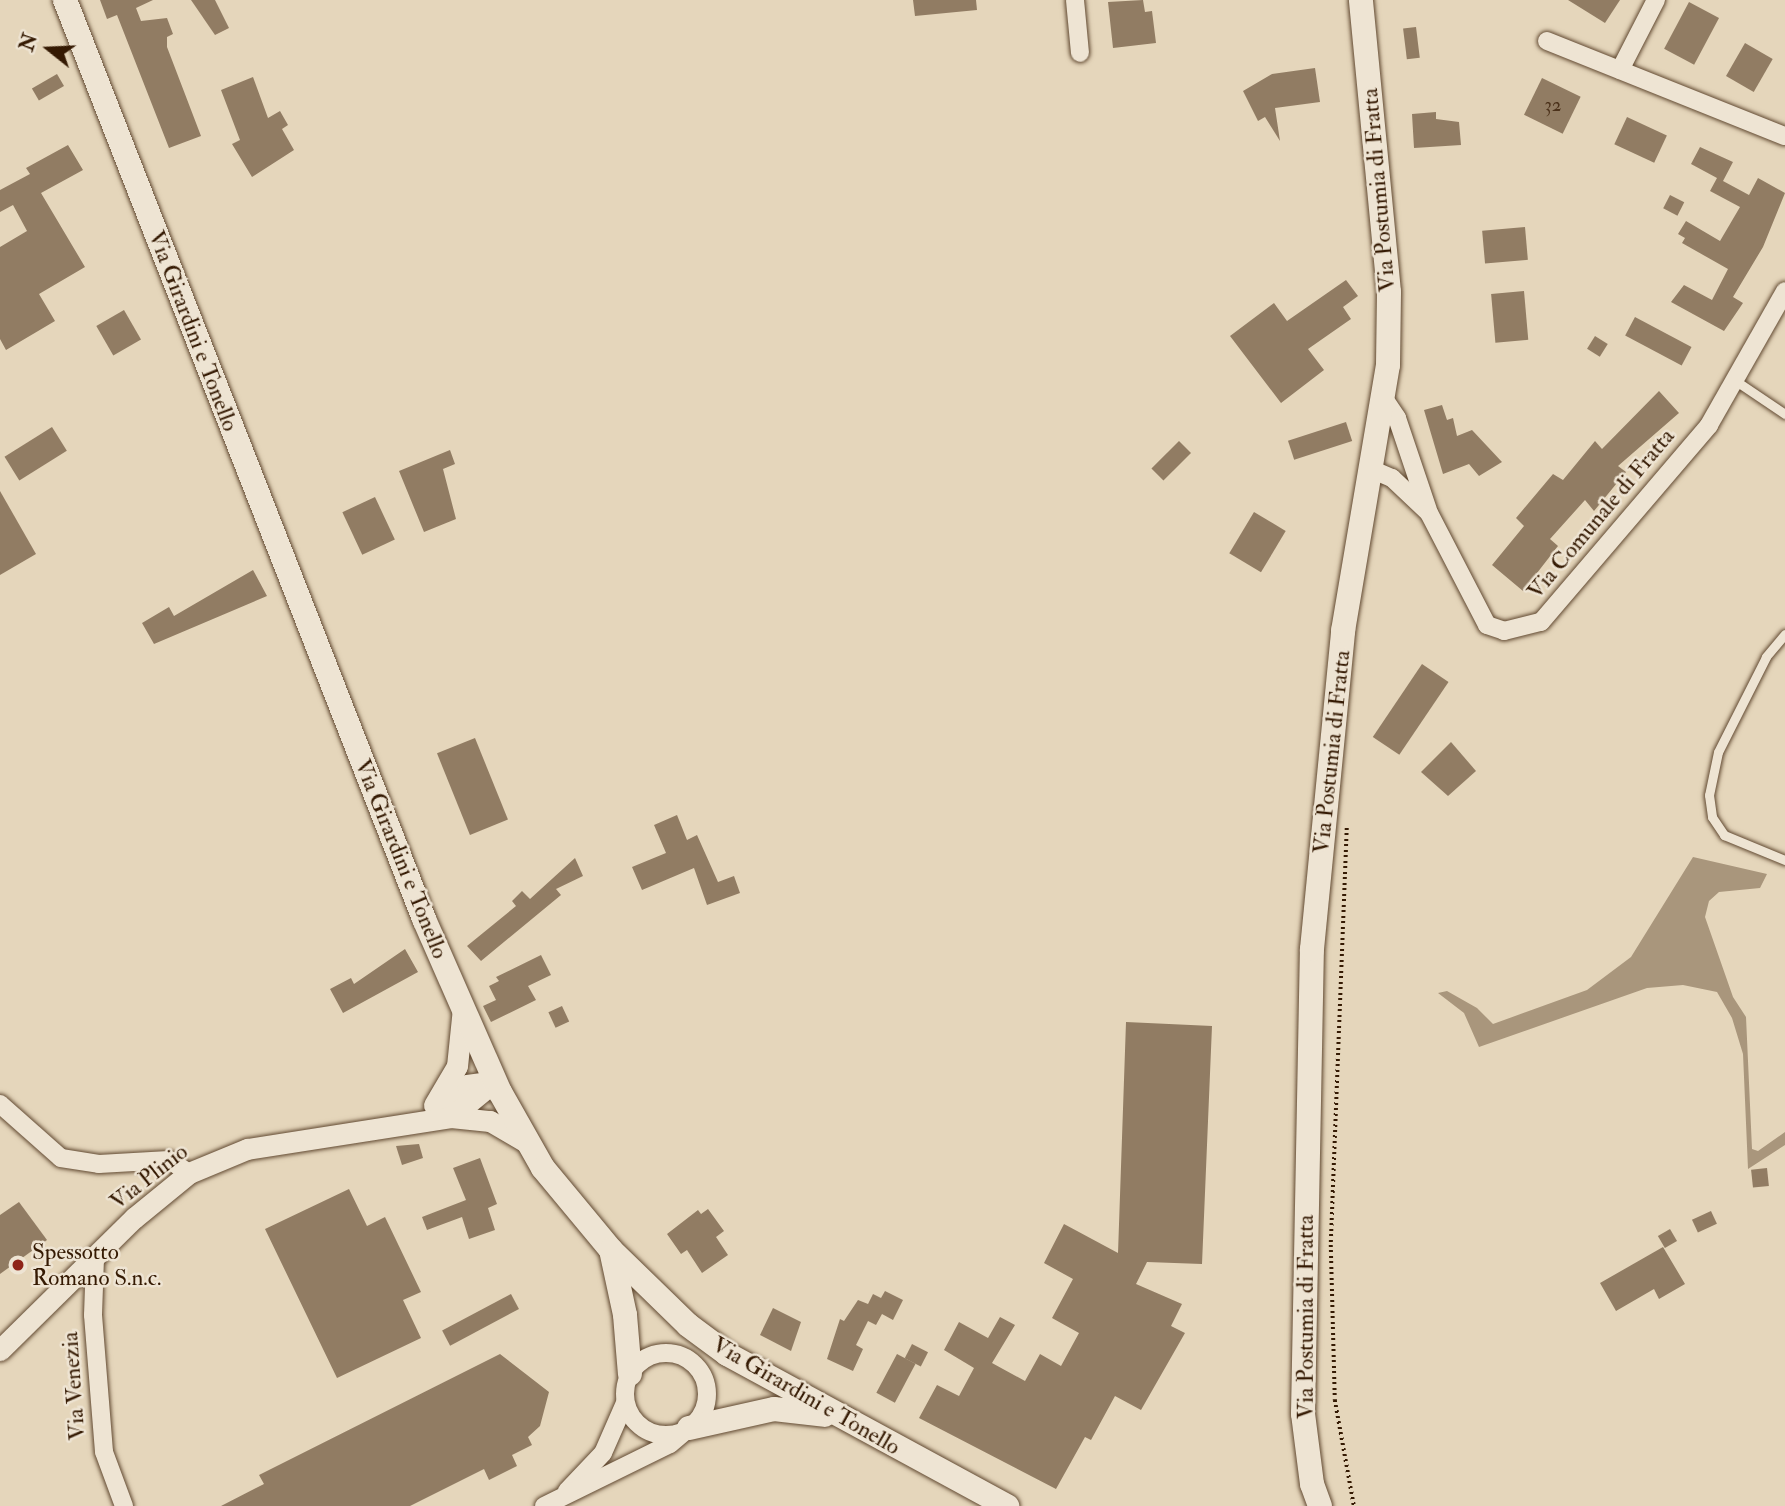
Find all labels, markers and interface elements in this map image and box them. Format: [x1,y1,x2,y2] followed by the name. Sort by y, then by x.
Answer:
[14,14,84,84] north arrow
[15,31,43,54] text: N
[1356,87,1402,293] street label: Via Postumia di Fratta
[1545,95,1561,117] house number: 32
[142,227,244,435] street label: Via Girardini e Tonello
[1522,423,1680,605] street label: Via Comunale di Fratta
[1308,649,1356,855] street label: Via Postumia di Fratta
[348,755,454,963] street label: Via Girardini e Tonello
[105,1138,193,1216] street label: Via Plinio
[1292,1215,1320,1419] street label: Via Postumia di Fratta
[32,1238,161,1292] place label: Spessotto Romano S.n.c.
[10,1257,26,1273] marker: Spessotto Romano S.n.c.
[56,1331,92,1441] street label: Via Venezia
[707,1331,905,1461] street label: Via Girardini e Tonello

